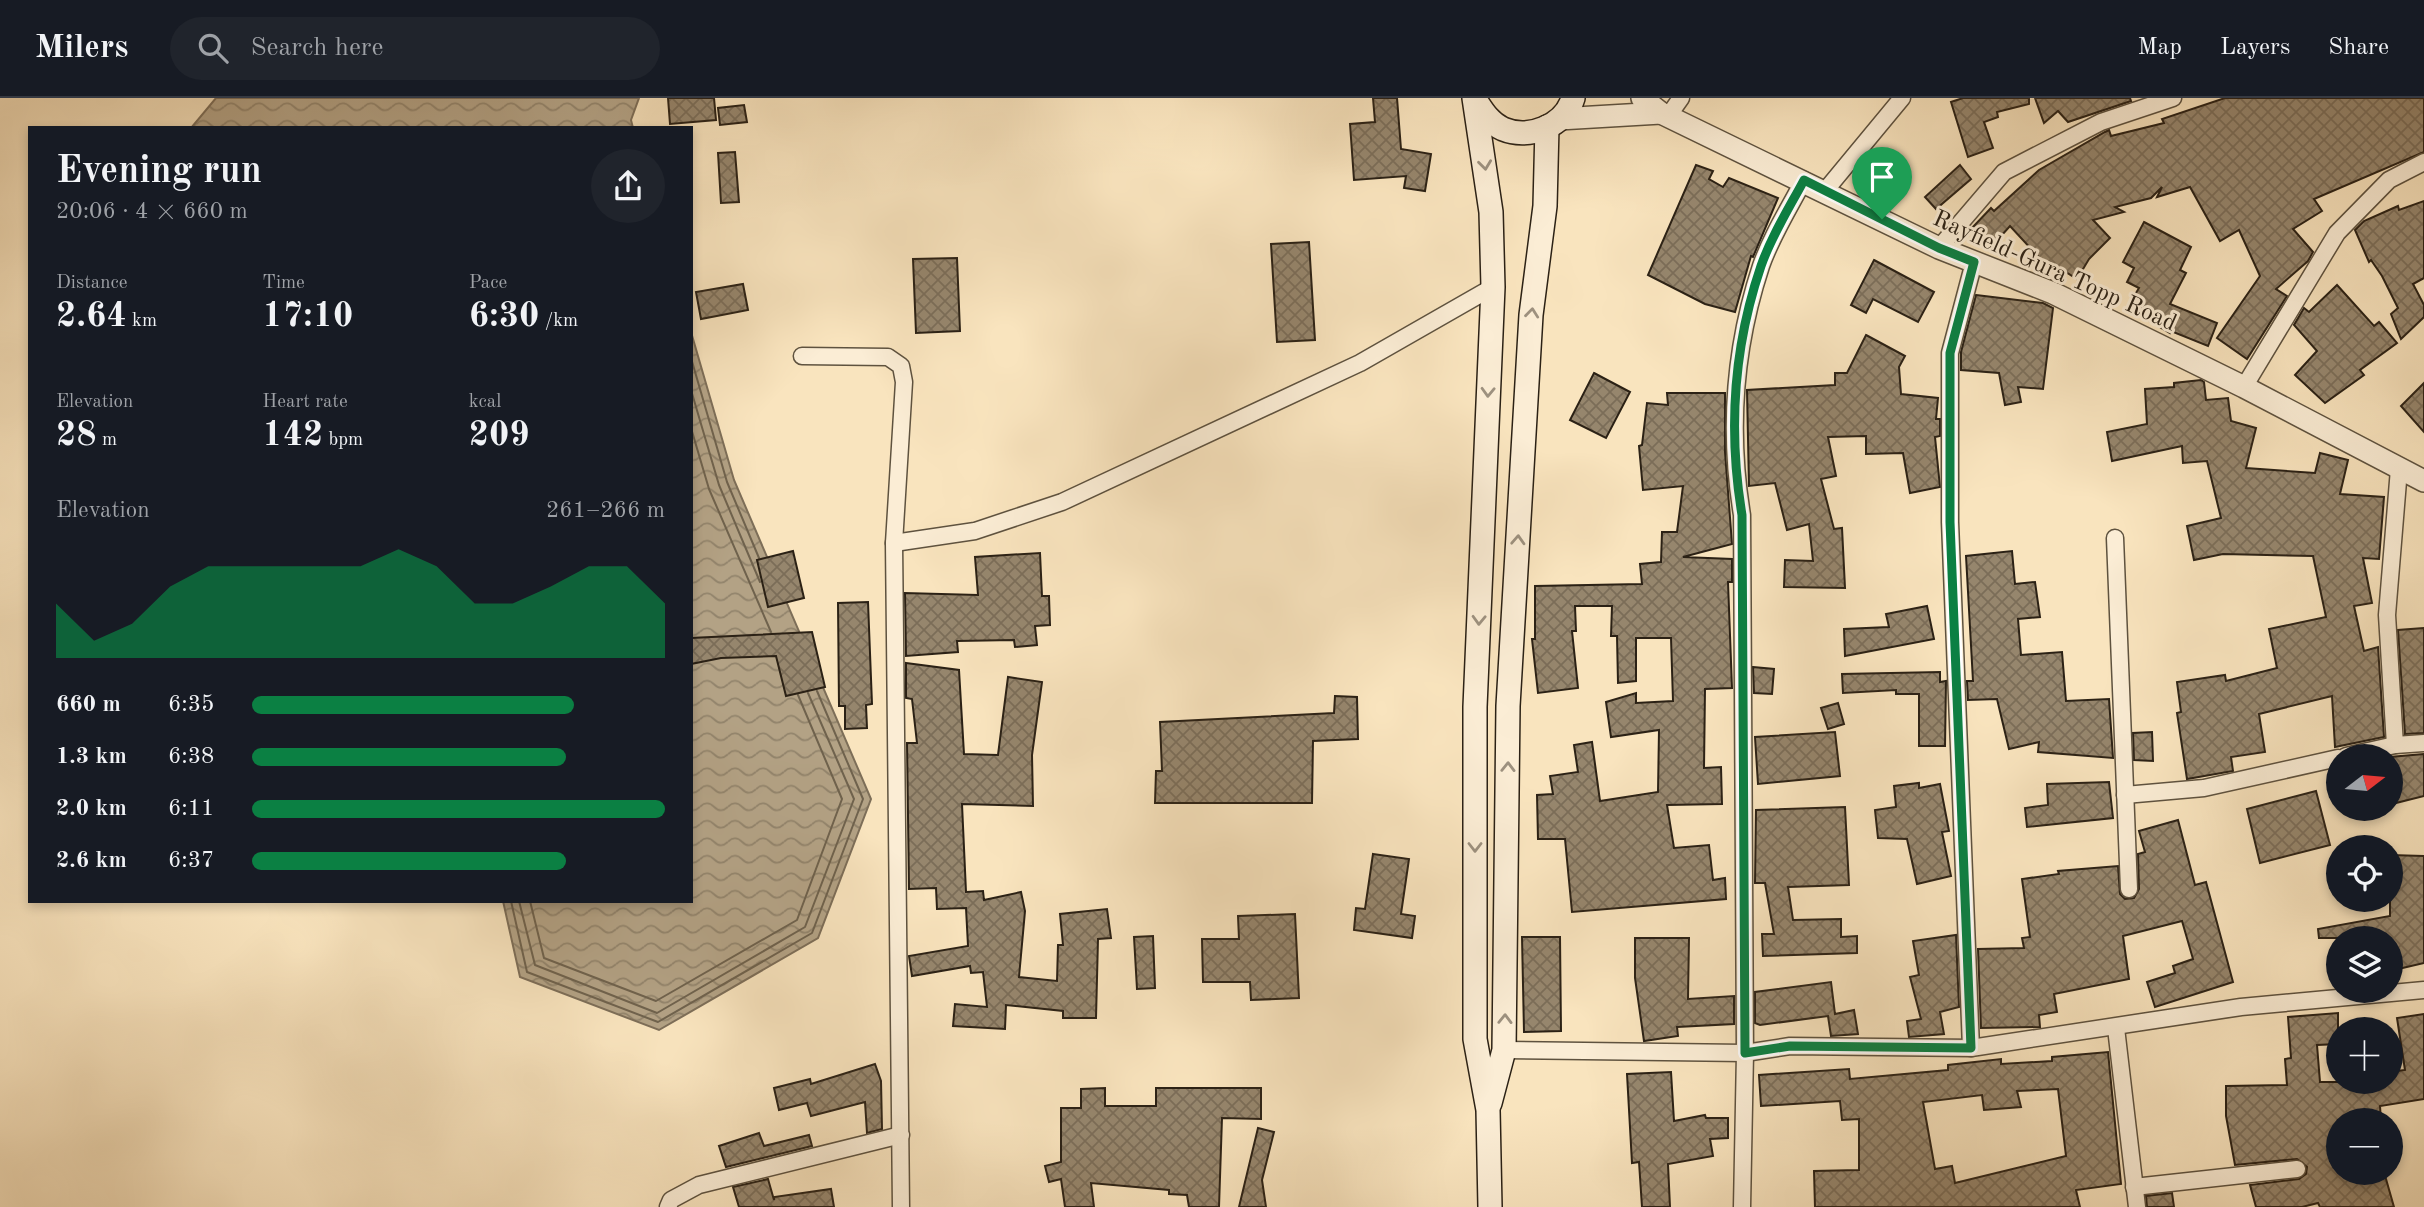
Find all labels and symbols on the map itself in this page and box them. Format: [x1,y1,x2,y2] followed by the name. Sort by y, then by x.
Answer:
[1852,147,1912,219] pin
[1478,159,1493,171] one-way arrow
[1929,207,2180,336] street label: Rayfield-Gura Topp Road
[1524,307,1539,319] one-way arrow
[1481,387,1496,398] one-way arrow
[1510,534,1525,545] one-way arrow
[1471,614,1486,625] one-way arrow
[2326,744,2403,821] north arrow
[1500,761,1515,772] one-way arrow
[1467,842,1483,853] one-way arrow
[1497,1013,1513,1024] one-way arrow

